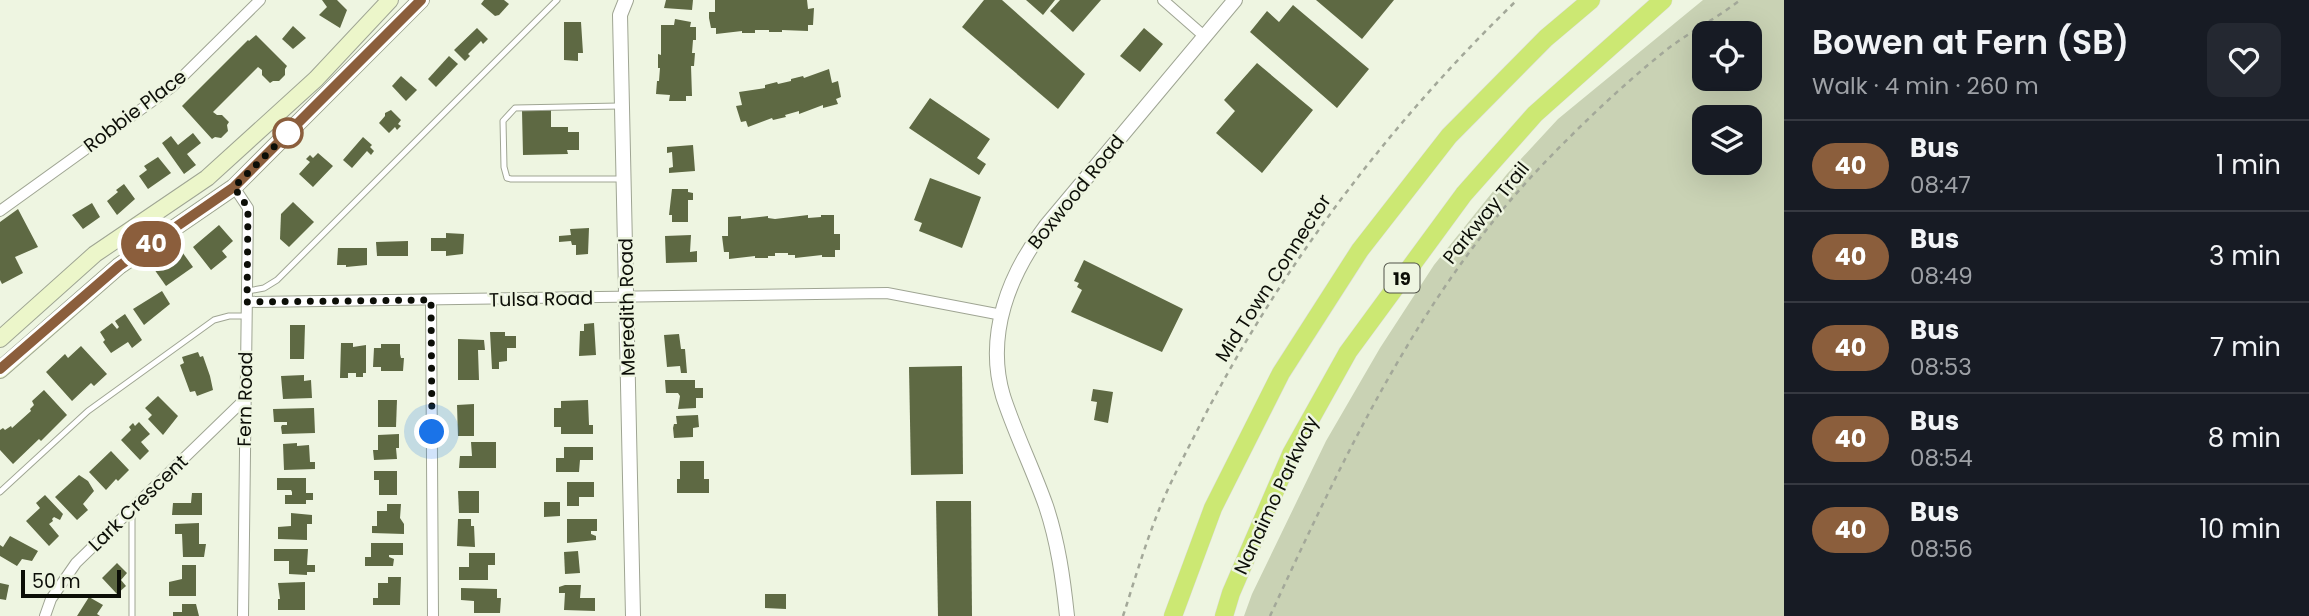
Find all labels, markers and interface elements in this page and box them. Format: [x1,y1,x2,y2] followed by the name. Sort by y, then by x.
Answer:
[1812,19,2129,66] text: Bowen at Fern (SB)
[1692,21,1762,175] map controls
[1692,21,1762,91] button: locate
[2207,23,2281,97] button: heart
[78,63,192,159] street label: Robbie Place
[1812,70,2039,102] text: Walk · 4 min · 260 m
[1692,105,1762,175] button: layers
[273,118,303,148] unlabelled marker
[1021,129,1131,255] street label: Boxwood Road
[1910,130,1959,166] text: Bus
[2216,147,2281,183] text: 1 min
[1835,149,1866,182] text: 40
[1436,156,1536,270] street label: Parkway Trail
[1910,169,1971,201] text: 08:47
[1209,189,1337,367] street label: Mid Town Connector
[120,221,182,267] line badge: 40
[1910,221,1959,257] text: Bus
[135,227,167,260] text: 40
[612,238,642,376] street label: Meredith Road
[2209,238,2281,274] text: 3 min
[1835,240,1866,273] text: 40
[1910,260,1973,292] text: 08:49
[1384,264,1420,292] road number: 19
[489,285,593,313] street label: Tulsa Road
[1910,312,1959,348] text: Bus
[2210,329,2281,365] text: 7 min
[1835,331,1866,364] text: 40
[231,351,259,447] street label: Fern Road
[1910,351,1972,383] text: 08:53
[1910,403,1959,439] text: Bus
[1227,411,1325,579] street label: Nanaimo Parkway
[414,414,449,449] your location
[2208,420,2281,456] text: 8 min
[1835,422,1866,455] text: 40
[1910,442,1973,474] text: 08:54
[82,448,194,557] street label: Lark Crescent
[1910,494,1959,530] text: Bus
[2200,511,2281,547] text: 10 min
[1835,513,1866,546] text: 40
[1910,533,1973,565] text: 08:56
[21,567,121,599] scale bar
[32,568,81,595] text: 50 m

